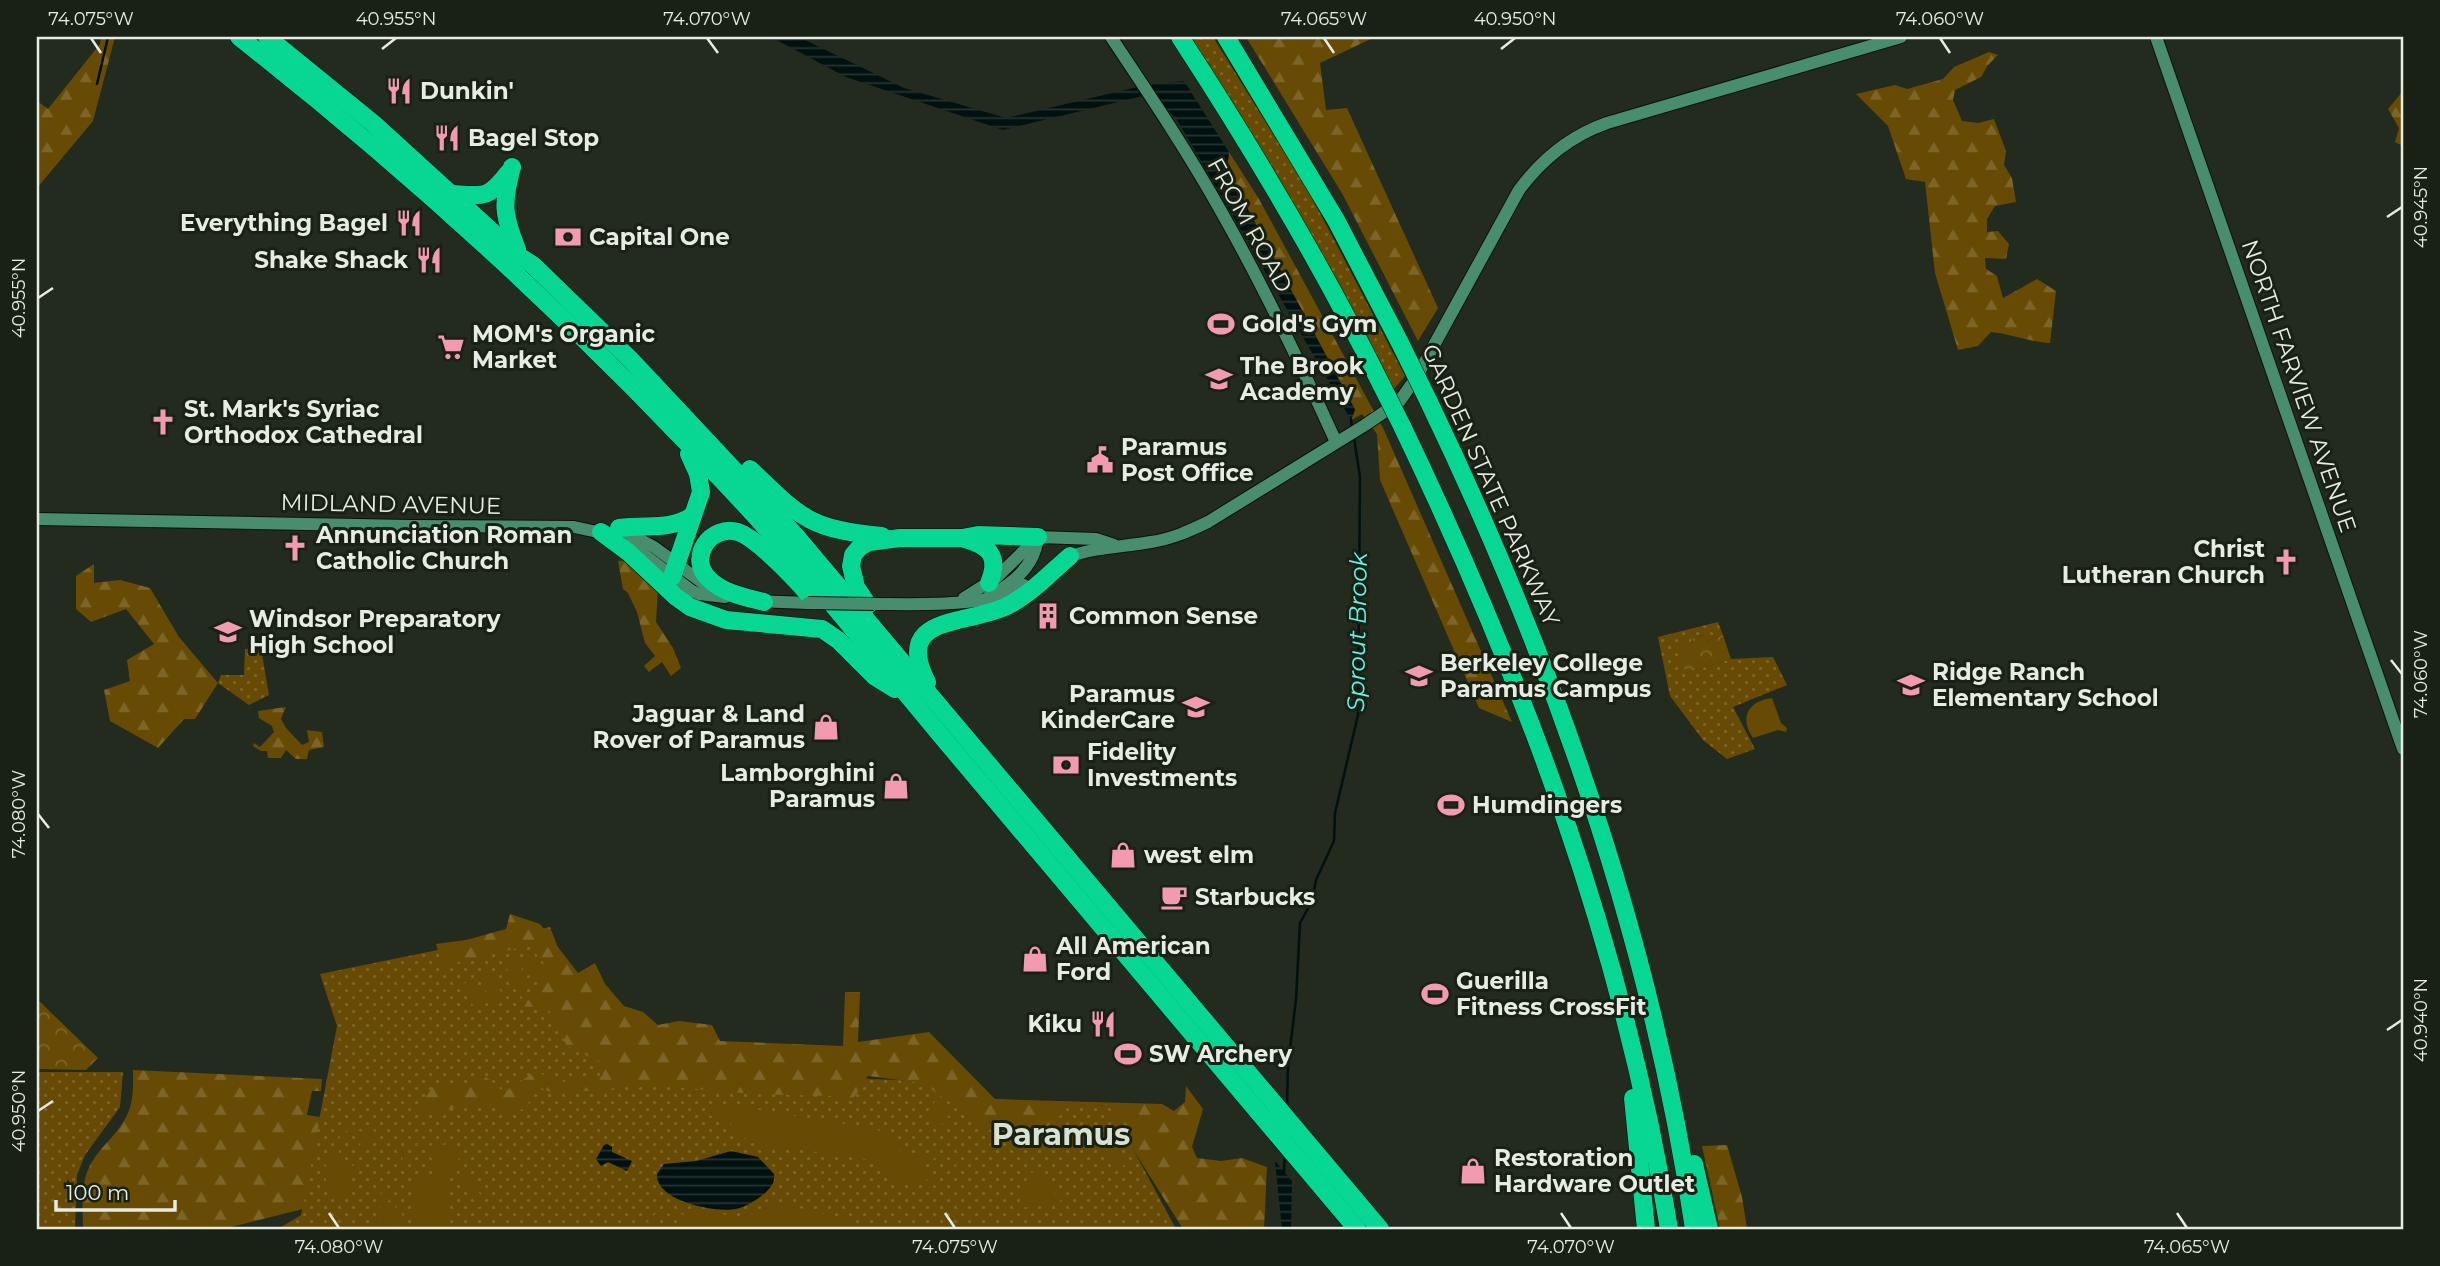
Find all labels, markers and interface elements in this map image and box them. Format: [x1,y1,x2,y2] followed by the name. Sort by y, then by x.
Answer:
[48,8,134,30] text: 74.075°W
[356,8,436,30] text: 40.955°N
[663,8,751,30] text: 74.070°W
[1281,8,1367,30] text: 74.065°W
[1474,8,1556,30] text: 40.950°N
[1896,8,1984,30] text: 74.060°W
[384,76,414,106] restaurant icon: Dunkin'
[420,77,514,105] place label: Dunkin'
[432,123,462,153] restaurant icon: Bagel Stop
[468,124,599,152] place label: Bagel Stop
[1201,153,1299,297] street label: FROM ROAD
[2410,166,2432,248] text: 40.945°N
[394,208,424,238] restaurant icon: Everything Bagel
[180,209,388,237] place label: Everything Bagel
[553,222,583,252] bank icon: Capital One
[589,223,730,251] place label: Capital One
[2236,236,2362,536] street label: NORTH FARVIEW AVENUE
[414,245,444,275] restaurant icon: Shake Shack
[254,246,409,274] place label: Shake Shack
[8,258,30,338] text: 40.955°N
[1206,309,1236,339] sports icon: Gold's Gym
[1242,310,1377,338] place label: Gold's Gym
[472,320,656,374] place label: MOM's Organic Market
[436,332,466,362] supermarket icon: MOM's Organic Market
[1416,340,1566,631] street label: GARDEN STATE PARKWAY
[1239,352,1365,406] place label: The Brook Academy
[1204,364,1234,394] school or university icon: The Brook Academy
[184,395,423,449] place label: St. Mark's Syriac Orthodox Cathedral
[148,407,178,437] church icon: St. Mark's Syriac Orthodox Cathedral
[1121,433,1254,487] place label: Paramus Post Office
[1085,445,1115,475] public building icon: Paramus Post Office
[280,488,502,520] street label: MIDLAND AVENUE
[315,521,572,575] place label: Annunciation Roman Catholic Church
[280,533,310,563] church icon: Annunciation Roman Catholic Church
[2062,535,2265,589] place label: Christ Lutheran Church
[2271,547,2301,577] church icon: Christ Lutheran Church
[1341,550,1373,712] water label: Sprout Brook
[1033,601,1063,631] building icon: Common Sense
[1069,602,1258,630] place label: Common Sense
[249,605,501,659] place label: Windsor Preparatory High School
[213,617,243,647] school or university icon: Windsor Preparatory High School
[2410,630,2432,718] text: 74.060°W
[1440,649,1651,703] place label: Berkeley College Paramus Campus
[1932,658,2159,712] place label: Ridge Ranch Elementary School
[1404,661,1434,691] school or university icon: Berkeley College Paramus Campus
[1896,670,1926,700] school or university icon: Ridge Ranch Elementary School
[1040,680,1175,734] place label: Paramus KinderCare
[1181,692,1211,722] school or university icon: Paramus KinderCare
[593,700,805,754] place label: Jaguar & Land Rover of Paramus
[811,712,841,742] shop icon: Jaguar & Land Rover of Paramus
[1087,738,1237,792] place label: Fidelity Investments
[1051,750,1081,780] bank icon: Fidelity Investments
[720,759,875,813] place label: Lamborghini Paramus
[8,770,30,858] text: 74.080°W
[881,771,911,801] shop icon: Lamborghini Paramus
[1436,790,1466,820] sports icon: Humdingers
[1472,791,1622,819] place label: Humdingers
[1108,840,1138,870] shop icon: west elm
[1144,841,1254,869] place label: west elm
[1159,882,1189,912] cafe icon: Starbucks
[1195,883,1315,911] place label: Starbucks
[1055,932,1211,986] place label: All American Ford
[1020,944,1050,974] shop icon: All American Ford
[1456,967,1647,1021] place label: Guerilla Fitness CrossFit
[2410,978,2432,1062] text: 40.940°N
[1420,979,1450,1009] sports icon: Guerilla Fitness CrossFit
[1088,1009,1118,1039] restaurant icon: Kiku
[1028,1010,1082,1038] place label: Kiku
[1113,1039,1143,1069] sports icon: SW Archery
[1149,1040,1292,1068] place label: SW Archery
[8,1070,30,1152] text: 40.950°N
[992,1116,1130,1153] district label: Paramus
[1494,1144,1695,1198] place label: Restoration Hardware Outlet
[1458,1156,1488,1186] shop icon: Restoration Hardware Outlet
[56,1168,175,1212] scale bar
[66,1180,129,1205] text: 100 m
[295,1236,383,1258] text: 74.080°W
[912,1236,998,1258] text: 74.075°W
[1527,1236,1615,1258] text: 74.070°W
[2144,1236,2230,1258] text: 74.065°W

